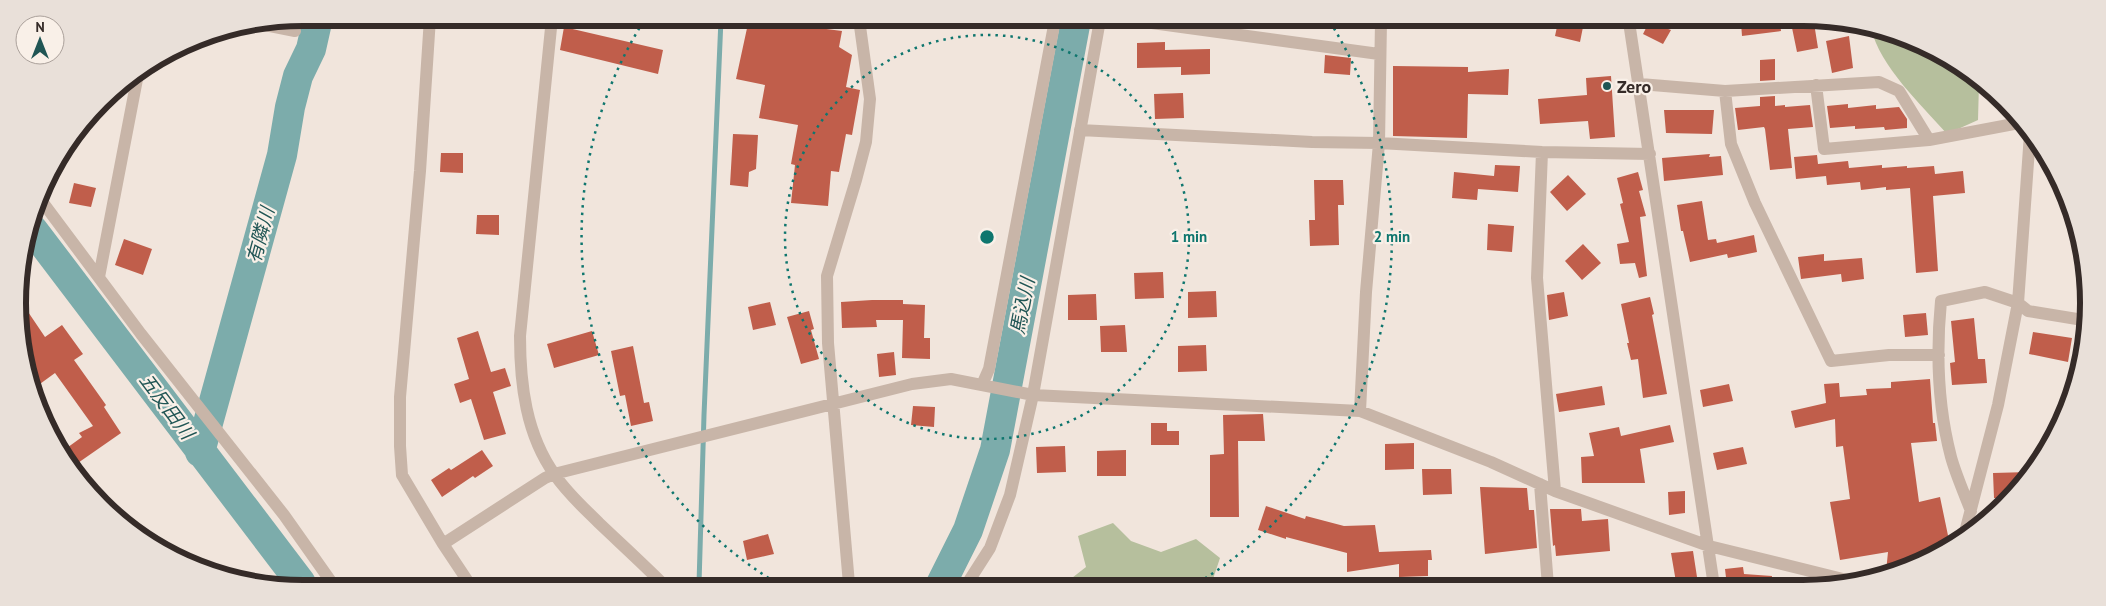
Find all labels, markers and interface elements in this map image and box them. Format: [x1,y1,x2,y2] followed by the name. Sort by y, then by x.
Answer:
[15,15,65,65] north arrow
[35,18,45,36] text: N
[1617,75,1651,98] place label: Zero
[1601,80,1613,92] marker: Zero
[241,202,279,266] water label: 有隣川
[1171,227,1207,246] text: 1 min
[1374,227,1410,246] text: 2 min
[978,228,996,246] centre of rings
[1005,274,1040,336] water label: 馬込川
[135,368,201,445] water label: 五反田川

